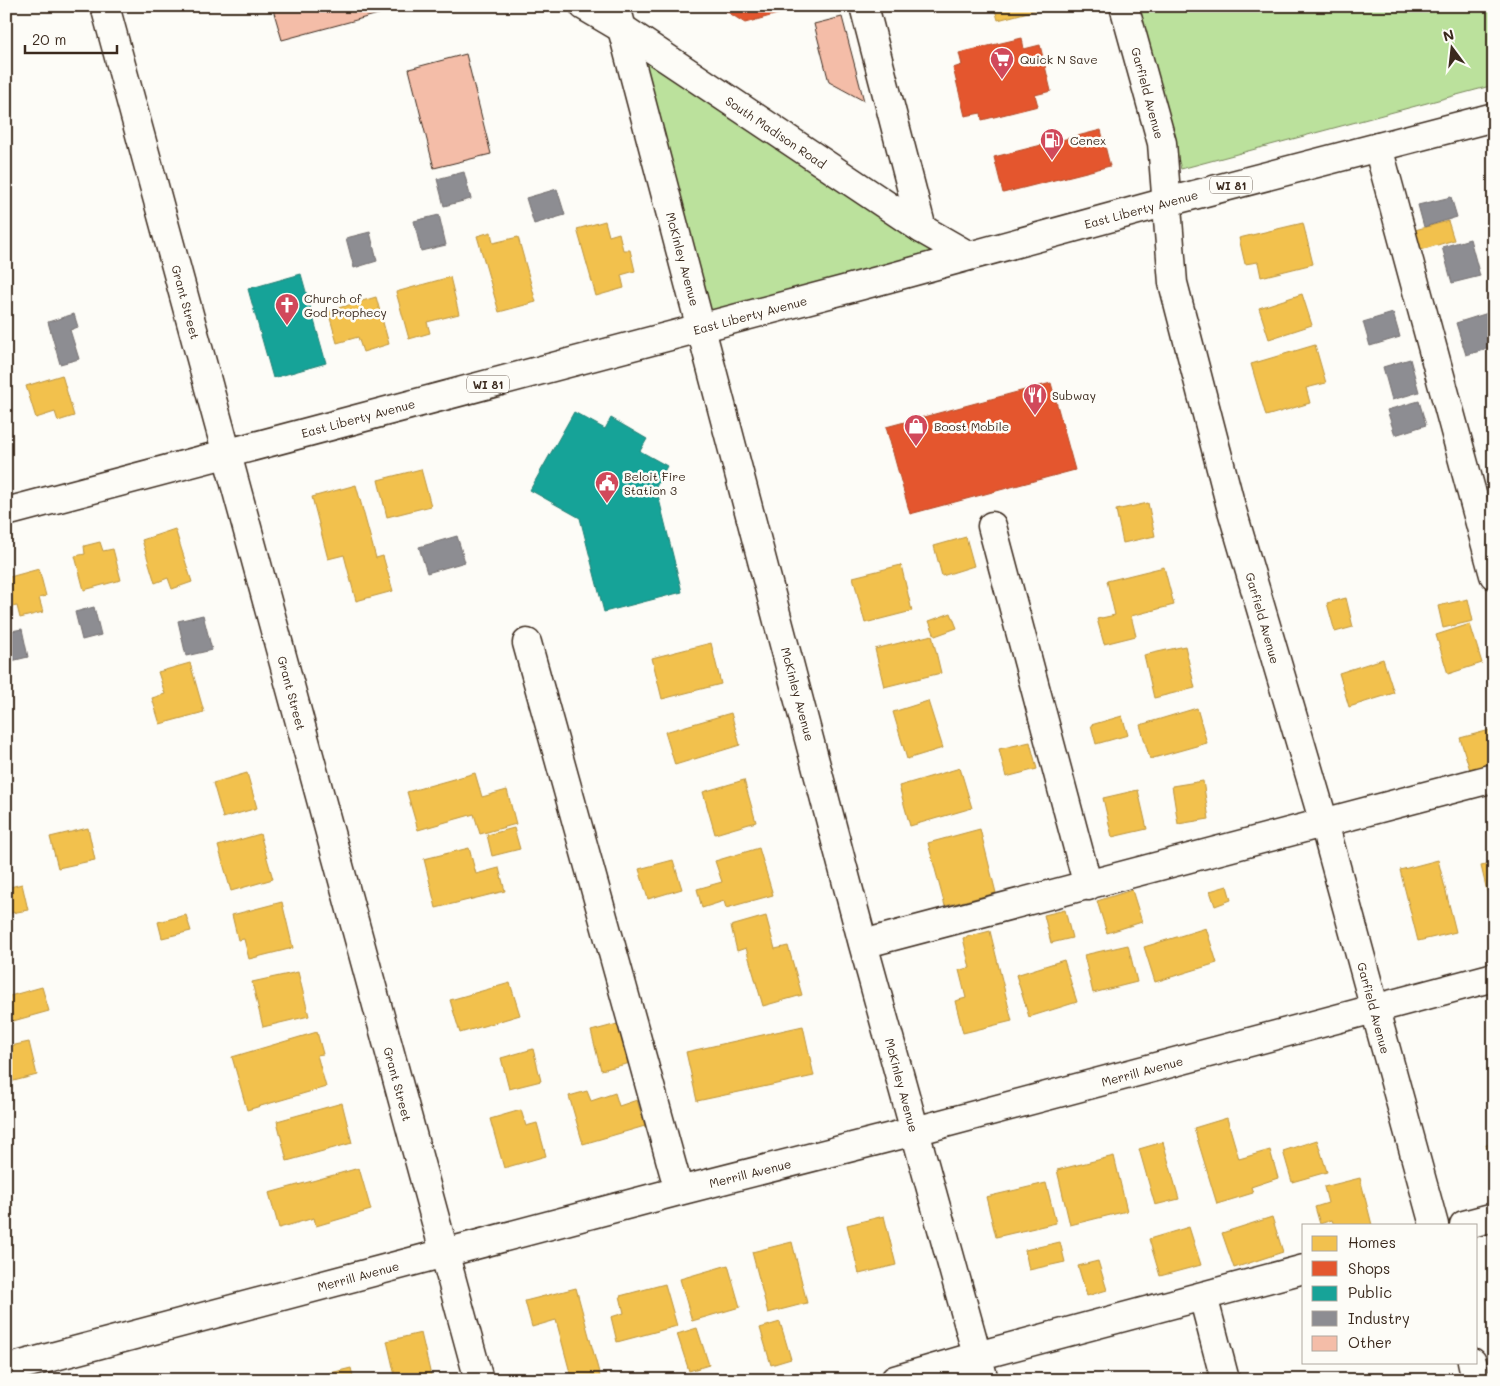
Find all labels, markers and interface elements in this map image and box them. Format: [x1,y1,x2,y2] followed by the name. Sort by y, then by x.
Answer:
[25,22,118,54] scale bar
[1428,22,1478,72] north arrow
[1441,24,1456,46] text: N
[32,29,66,49] text: 20 m
[1128,45,1168,141] street label: Garfield Avenue
[989,46,1015,80] supermarket icon: Quick N Save
[1020,51,1098,67] place label: Quick N Save
[723,92,830,172] street label: South Madison Road
[1039,127,1065,161] fuel station icon: Cenex
[1070,132,1106,148] place label: Cenex
[1210,176,1252,194] road number: WI 81
[1082,186,1200,232] street label: East Liberty Avenue
[663,210,703,308] street label: McKinley Avenue
[168,263,204,341] street label: Grant Street
[304,290,387,320] place label: Church of God Prophecy
[274,292,300,326] church icon: Church of God Prophecy
[691,292,809,338] street label: East Liberty Avenue
[467,376,509,392] road number: WI 81
[1022,382,1048,416] restaurant icon: Subway
[1052,387,1096,403] place label: Subway
[299,395,417,441] street label: East Liberty Avenue
[903,413,929,447] shop icon: Boost Mobile
[934,418,1009,434] place label: Boost Mobile
[624,468,686,498] place label: Beloit Fire Station 3
[594,470,620,504] public building icon: Beloit Fire Station 3
[1242,571,1284,665] street label: Garfield Avenue
[778,645,818,743] street label: McKinley Avenue
[274,654,310,732] street label: Grant Street
[1354,960,1394,1056] street label: Garfield Avenue
[882,1036,922,1134] street label: McKinley Avenue
[380,1045,416,1123] street label: Grant Street
[1099,1052,1185,1090] street label: Merrill Avenue
[707,1155,793,1191] street label: Merrill Avenue
[1302,1224,1478,1364] legend
[1348,1232,1396,1252] text: Homes
[315,1257,401,1295] street label: Merrill Avenue
[1348,1258,1390,1278] text: Shops
[1348,1282,1392,1302] text: Public
[1348,1308,1410,1328] text: Industry
[1348,1332,1392,1352] text: Other

